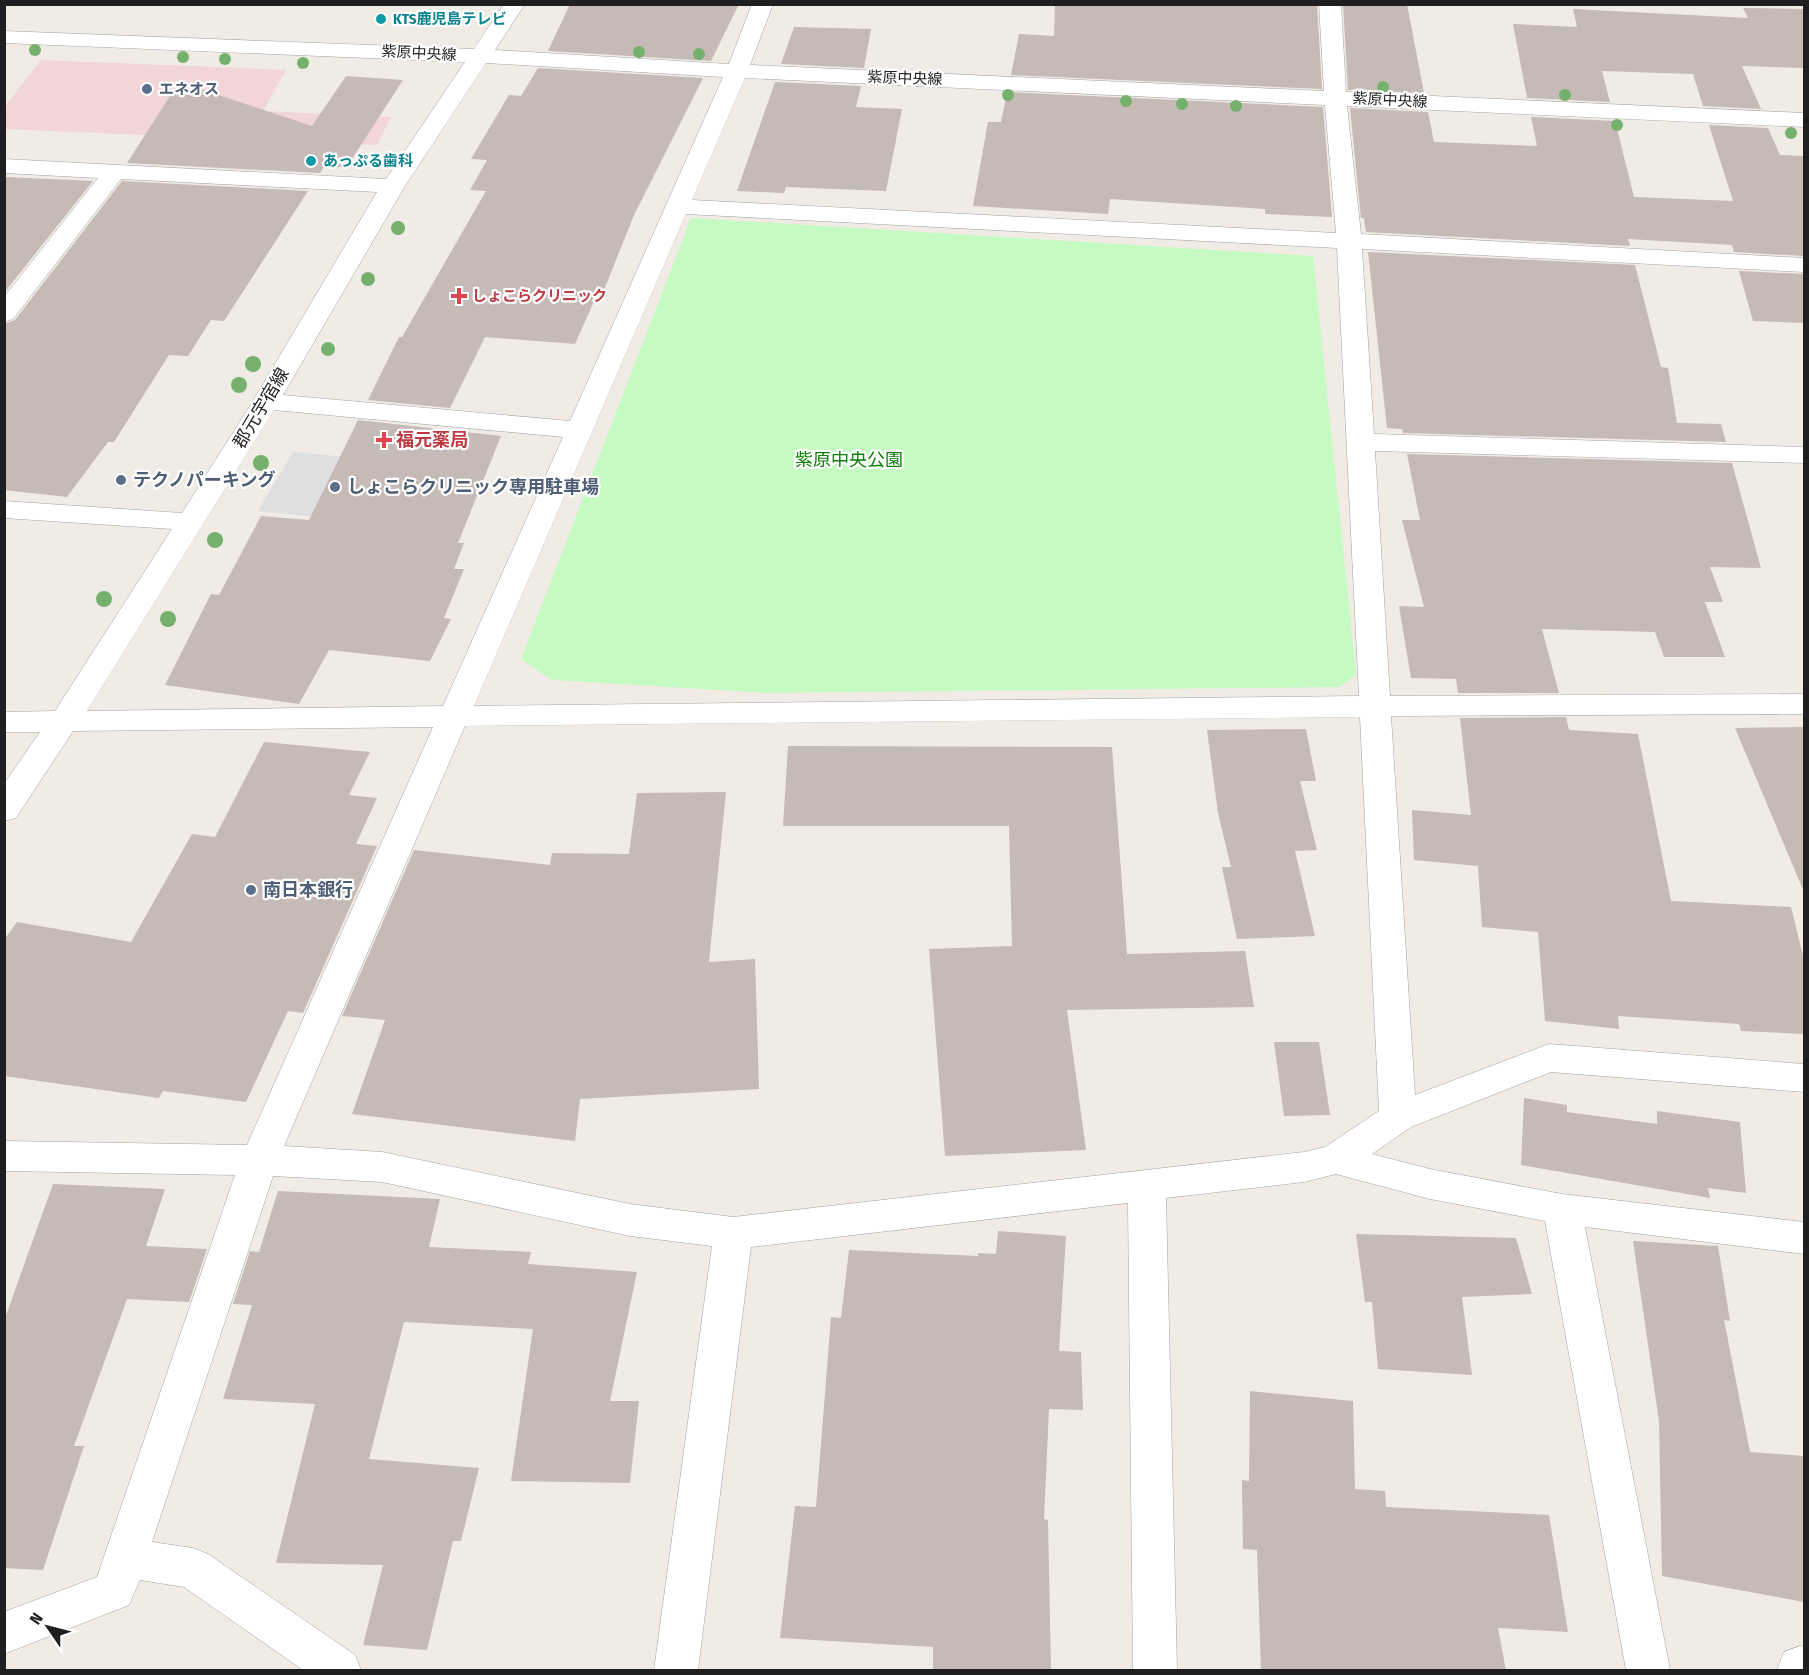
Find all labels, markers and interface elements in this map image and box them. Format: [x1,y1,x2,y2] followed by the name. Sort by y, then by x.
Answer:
[393,10,507,28] place label: KTS鹿児島テレビ
[374,12,388,26] marker: KTS鹿児島テレビ
[381,42,457,64] street label: 紫原中央線
[867,68,943,88] street label: 紫原中央線
[159,80,219,98] place label: エネオス
[140,82,154,96] marker: エネオス
[1352,89,1428,111] street label: 紫原中央線
[323,152,413,170] place label: あっぷる歯科
[304,154,318,168] marker: あっぷる歯科
[450,287,468,305] marker: しょこらクリニック
[472,287,607,305] place label: しょこらクリニック
[228,364,294,452] street label: 郡元宇宿線
[396,429,468,451] place label: 福元薬局
[377,433,391,447] marker: 福元薬局
[795,449,903,471] park label: 紫原中央公園
[133,469,275,491] place label: テクノパーキング
[114,473,128,487] marker: テクノパーキング
[347,476,599,498] place label: しょこらクリニック専用駐車場
[328,480,342,494] marker: しょこらクリニック専用駐車場
[263,879,353,901] place label: 南日本銀行
[244,883,258,897] marker: 南日本銀行
[18,1597,78,1657] north arrow
[26,1609,47,1628] text: N

